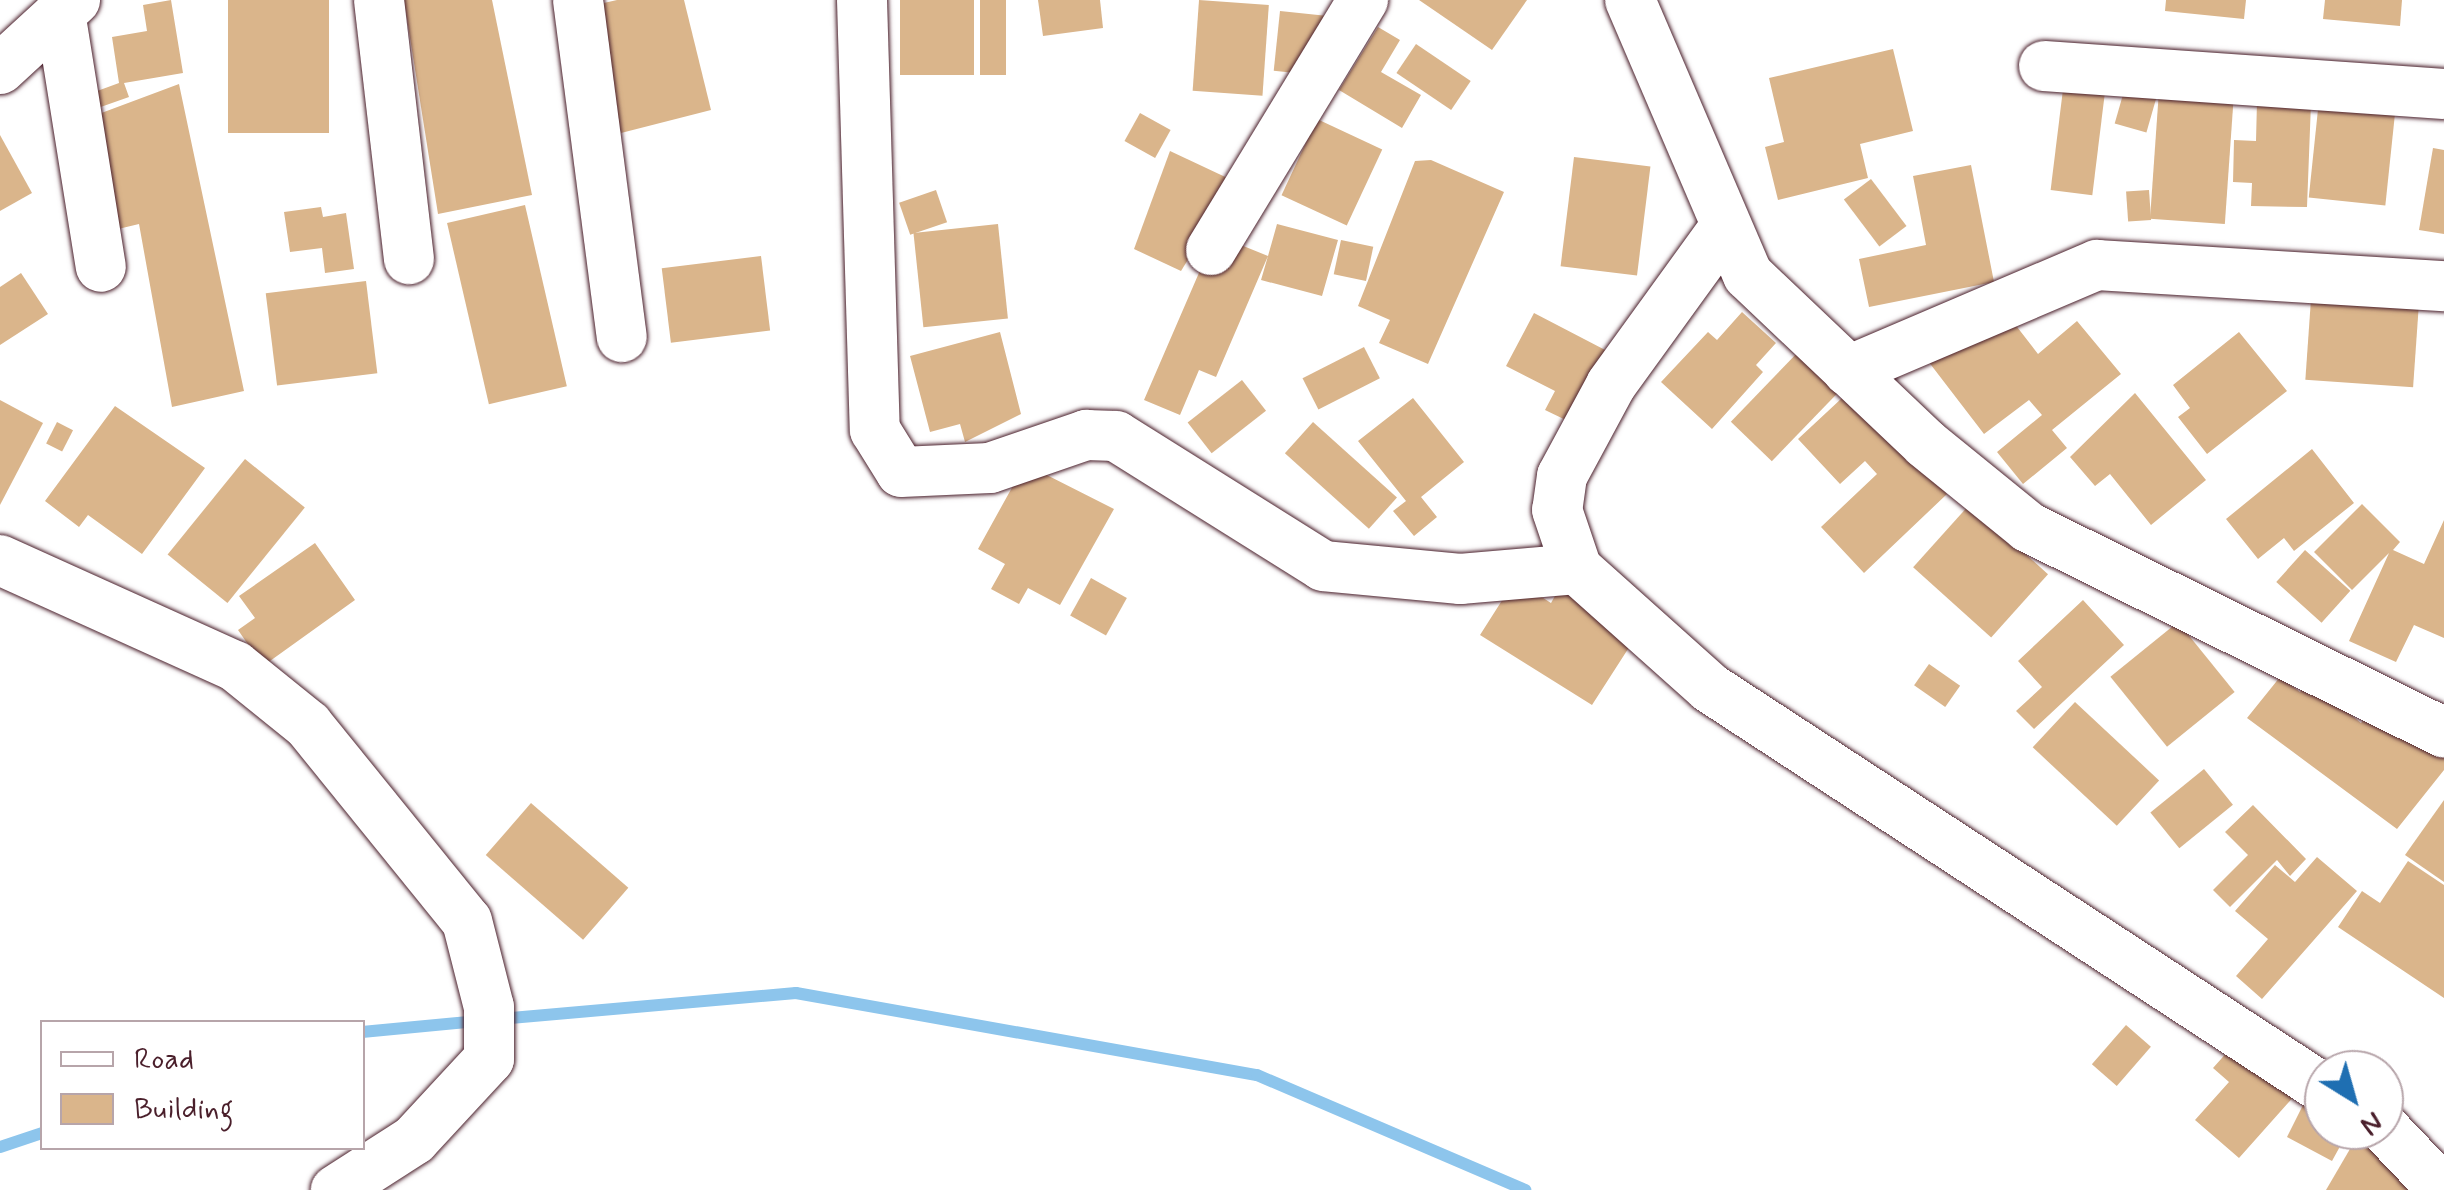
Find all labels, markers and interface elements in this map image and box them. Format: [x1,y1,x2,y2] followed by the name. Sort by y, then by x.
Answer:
[40,1020,365,1150] legend
[134,1040,194,1079] text: Road
[2304,1050,2404,1150] north arrow
[134,1090,233,1129] text: Building
[2353,1102,2390,1143] text: N

